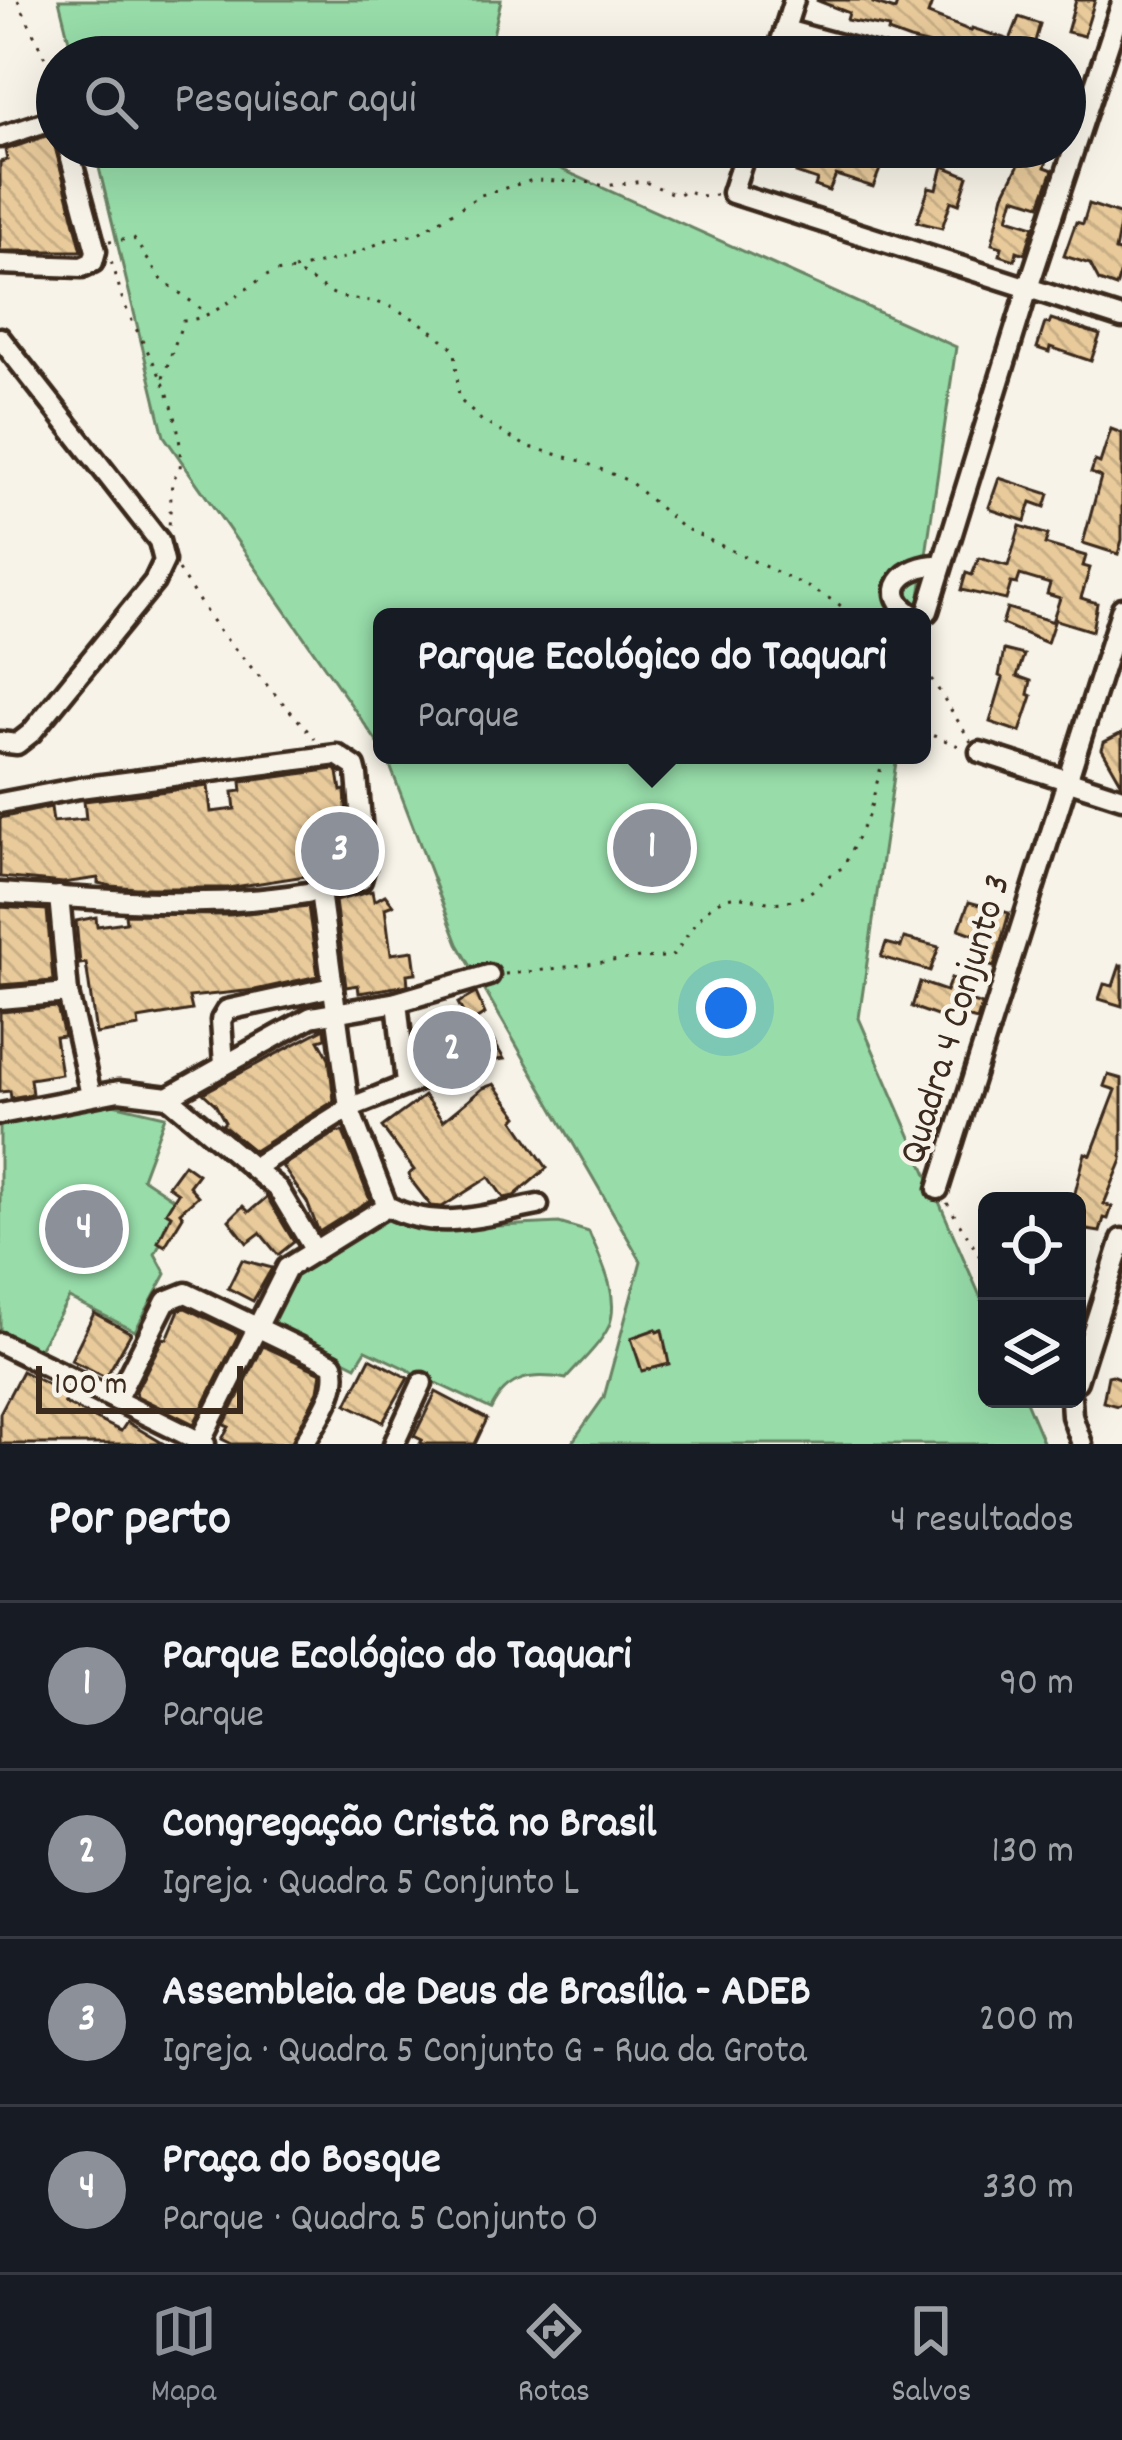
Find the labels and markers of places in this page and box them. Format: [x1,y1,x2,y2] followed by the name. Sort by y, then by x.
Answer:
[613,803,691,893] pin: 1
[301,806,379,896] pin: 3
[413,1005,491,1095] pin: 2
[45,1184,123,1274] pin: 4

